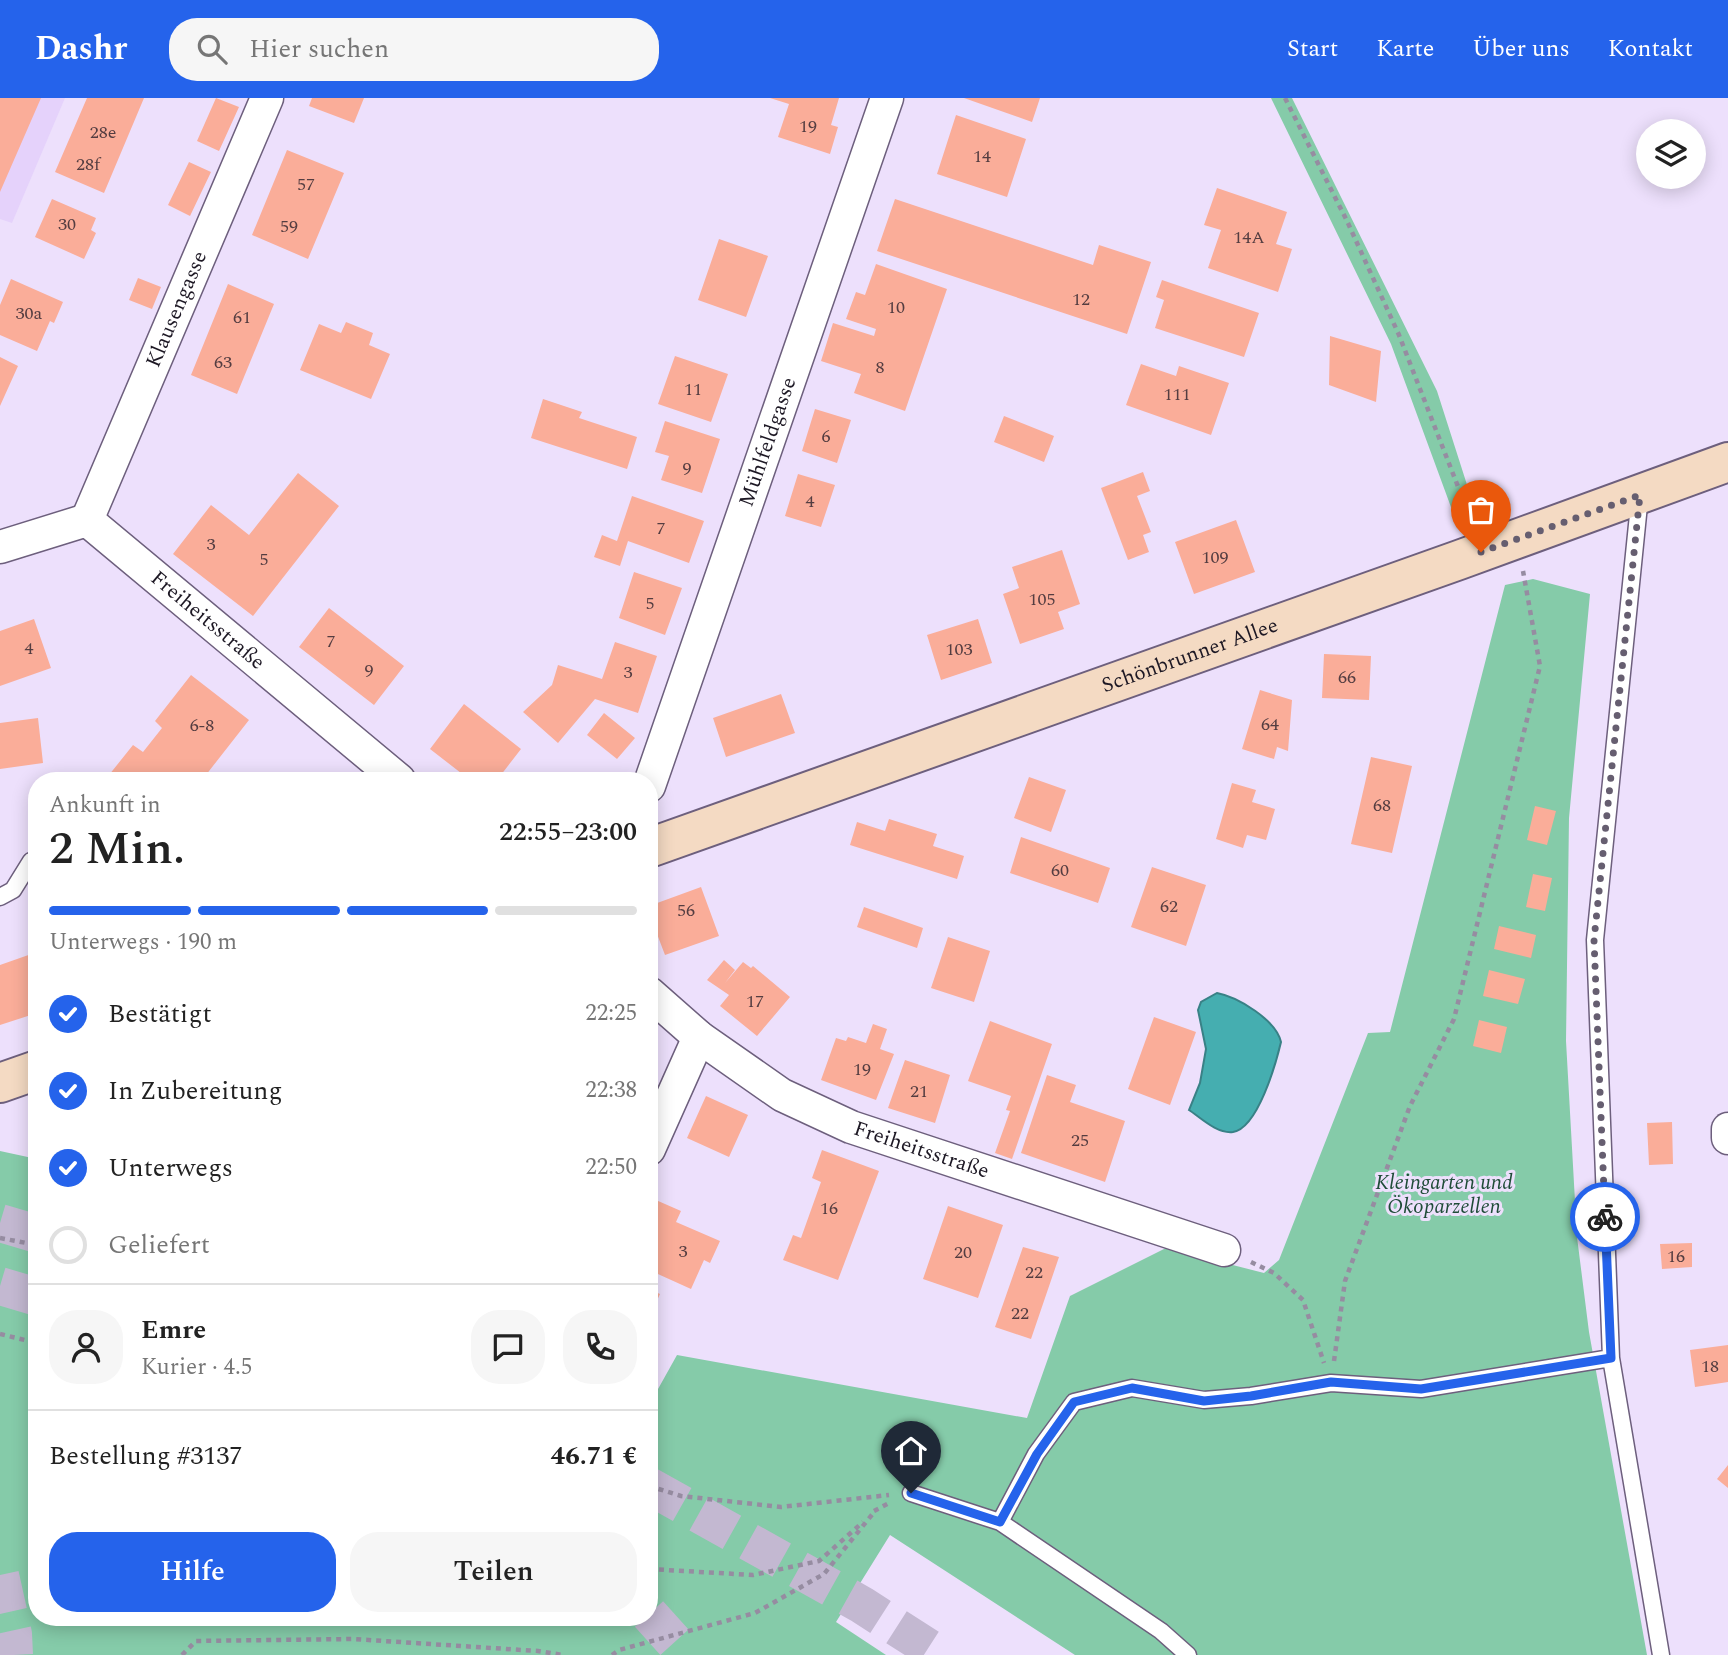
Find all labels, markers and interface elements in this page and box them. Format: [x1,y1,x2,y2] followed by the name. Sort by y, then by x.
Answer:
[169,18,659,81] search box
[35,24,127,74] text: Dashr
[249,29,389,69] text: Hier suchen
[193,30,231,68] icon: search
[1287,31,1338,67] text: Start
[1376,31,1434,67] text: Karte
[1472,31,1570,67] text: Über uns
[1608,31,1693,67] text: Kontakt
[799,113,817,140] house number: 19
[90,119,116,146] house number: 28e
[1636,119,1706,189] map controls
[1636,119,1706,189] button: layers
[973,143,991,170] house number: 14
[76,151,102,178] house number: 28f
[297,171,315,198] house number: 57
[58,211,76,238] house number: 30
[280,213,298,240] house number: 59
[1233,224,1265,251] house number: 14A
[138,246,216,373] street label: Klausengasse
[1072,286,1090,313] house number: 12
[887,294,905,321] house number: 10
[16,300,43,327] house number: 30a
[233,304,251,331] house number: 61
[214,349,232,376] house number: 63
[876,354,885,381] house number: 8
[731,373,805,511] street label: Mühlfeldgasse
[684,376,702,403] house number: 11
[1164,381,1191,408] house number: 111
[822,423,831,450] house number: 6
[683,455,692,482] house number: 9
[1451,480,1511,552] pin
[806,488,815,515] house number: 4
[1462,491,1500,529] icon: bag
[657,515,666,542] house number: 7
[207,531,216,558] house number: 3
[1202,544,1229,571] house number: 109
[260,546,269,573] house number: 5
[143,563,272,678] street label: Freiheitsstraße
[1029,586,1056,613] house number: 105
[646,590,655,617] house number: 5
[1097,610,1283,702] street label: Schönbrunner Allee
[327,628,336,655] house number: 7
[25,635,34,662] house number: 4
[946,636,973,663] house number: 103
[365,657,374,684] house number: 9
[624,659,633,686] house number: 3
[1338,664,1356,691] house number: 66
[1261,711,1279,738] house number: 64
[190,712,214,739] house number: 6-8
[49,788,161,823] text: Ankunft in
[1373,792,1391,819] house number: 68
[499,812,637,852] text: 22:55–23:00
[49,814,185,884] text: 2 Min.
[1051,857,1069,884] house number: 60
[1160,893,1178,920] house number: 62
[677,897,695,924] house number: 56
[49,925,237,960] text: Unterwegs · 190 m
[746,988,764,1015] house number: 17
[108,994,212,1034] text: Bestätigt
[49,995,87,1033] icon: check
[585,996,637,1031] text: 22:25
[853,1056,871,1083] house number: 19
[108,1071,282,1111] text: In Zubereitung
[49,1072,87,1110] icon: check
[585,1073,637,1108] text: 22:38
[910,1078,928,1105] house number: 21
[849,1113,993,1187] street label: Freiheitsstraße
[1071,1127,1089,1154] house number: 25
[108,1148,233,1188] text: Unterwegs
[49,1149,87,1187] icon: check
[585,1150,637,1185] text: 22:50
[1375,1167,1513,1223] park label: Kleingarten und Ökoparzellen
[1570,1182,1640,1252] courier
[820,1195,838,1222] house number: 16
[1586,1198,1624,1236] icon: bike
[108,1225,210,1265] text: Geliefert
[679,1238,688,1265] house number: 3
[954,1239,972,1266] house number: 20
[1667,1243,1685,1270] house number: 16
[1025,1259,1043,1286] house number: 22
[1011,1300,1029,1327] house number: 22
[49,1310,123,1384] button: person
[141,1310,206,1350] text: Emre
[471,1310,545,1384] button: chat
[563,1310,637,1384] button: phone
[141,1350,252,1385] text: Kurier · 4.5
[1701,1353,1719,1380] house number: 18
[881,1421,941,1493] pin
[892,1432,930,1470] icon: home
[49,1436,242,1476] text: Bestellung #3137
[551,1436,637,1476] text: 46.71 €
[49,1532,336,1612] button: Hilfe
[350,1532,637,1612] button: Teilen

